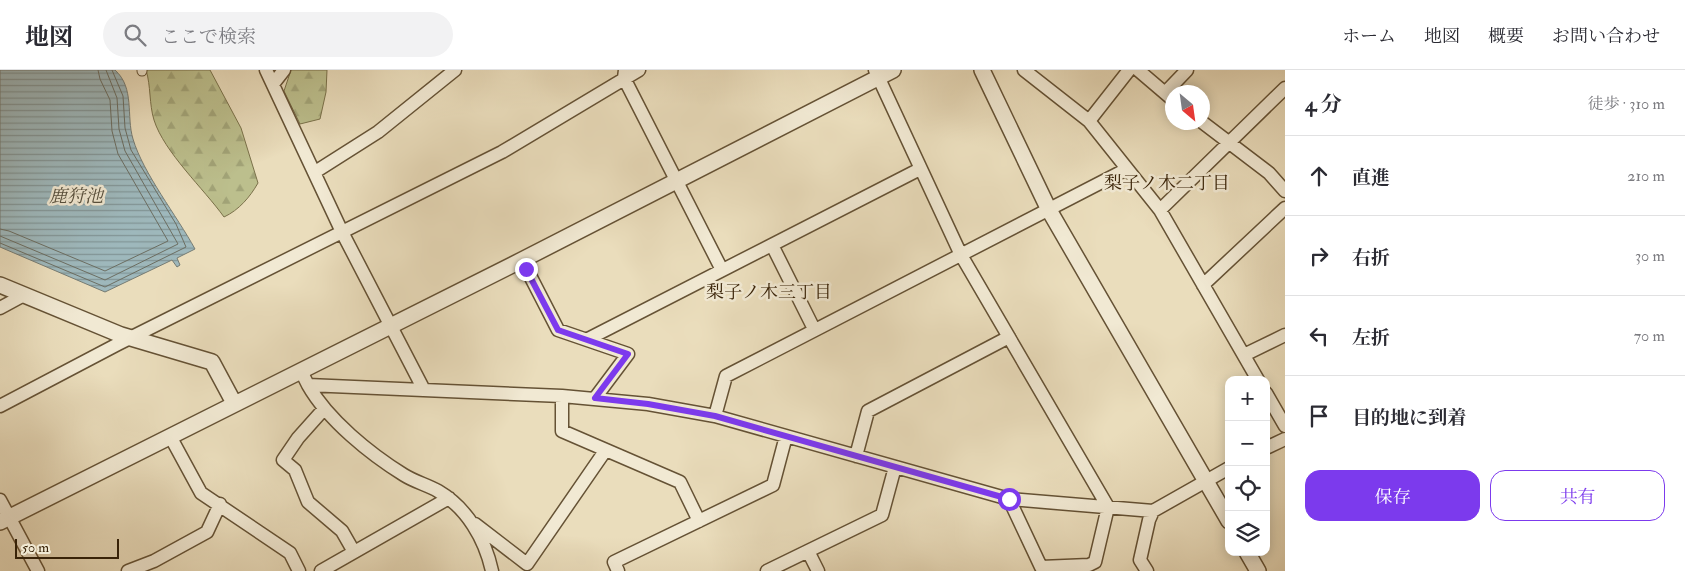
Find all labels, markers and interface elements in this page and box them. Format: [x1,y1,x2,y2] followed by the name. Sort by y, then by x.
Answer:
[103,12,453,57] search box
[121,21,149,49] icon: search
[25,22,73,53] text: 地図
[161,25,256,49] text: ここで検索
[1342,25,1396,48] text: ホーム
[1424,25,1460,48] text: 地図
[1488,25,1524,48] text: 概要
[1552,25,1660,48] text: お問い合わせ
[1165,85,1210,130] north arrow
[1305,91,1342,118] text: 4 分
[1587,94,1665,114] text: 徒歩 · 310 m
[1305,162,1333,190] icon: ahead
[1352,166,1390,190] text: 直進
[1627,166,1665,186] text: 210 m
[1104,172,1230,195] district label: 梨子ノ木二丁目
[49,185,105,208] water label: 鹿狩池
[1305,242,1333,270] icon: right
[1352,246,1390,270] text: 右折
[1635,246,1665,266] text: 30 m
[515,258,538,281] route end
[706,281,832,304] district label: 梨子ノ木三丁目
[1305,322,1333,350] icon: left
[1352,326,1390,350] text: 左折
[1634,326,1665,346] text: 70 m
[1225,376,1270,556] map controls
[1225,376,1270,421] button: +
[1305,402,1333,430] icon: arrive
[1352,406,1466,430] text: 目的地に到着
[1225,421,1270,466] button: −
[1225,466,1270,511] button: locate
[1305,470,1480,521] button: 保存
[1490,470,1665,521] button: 共有
[998,488,1021,511] route start
[1225,511,1270,556] button: layers
[15,536,119,559] scale bar
[22,539,49,556] text: 50 m

